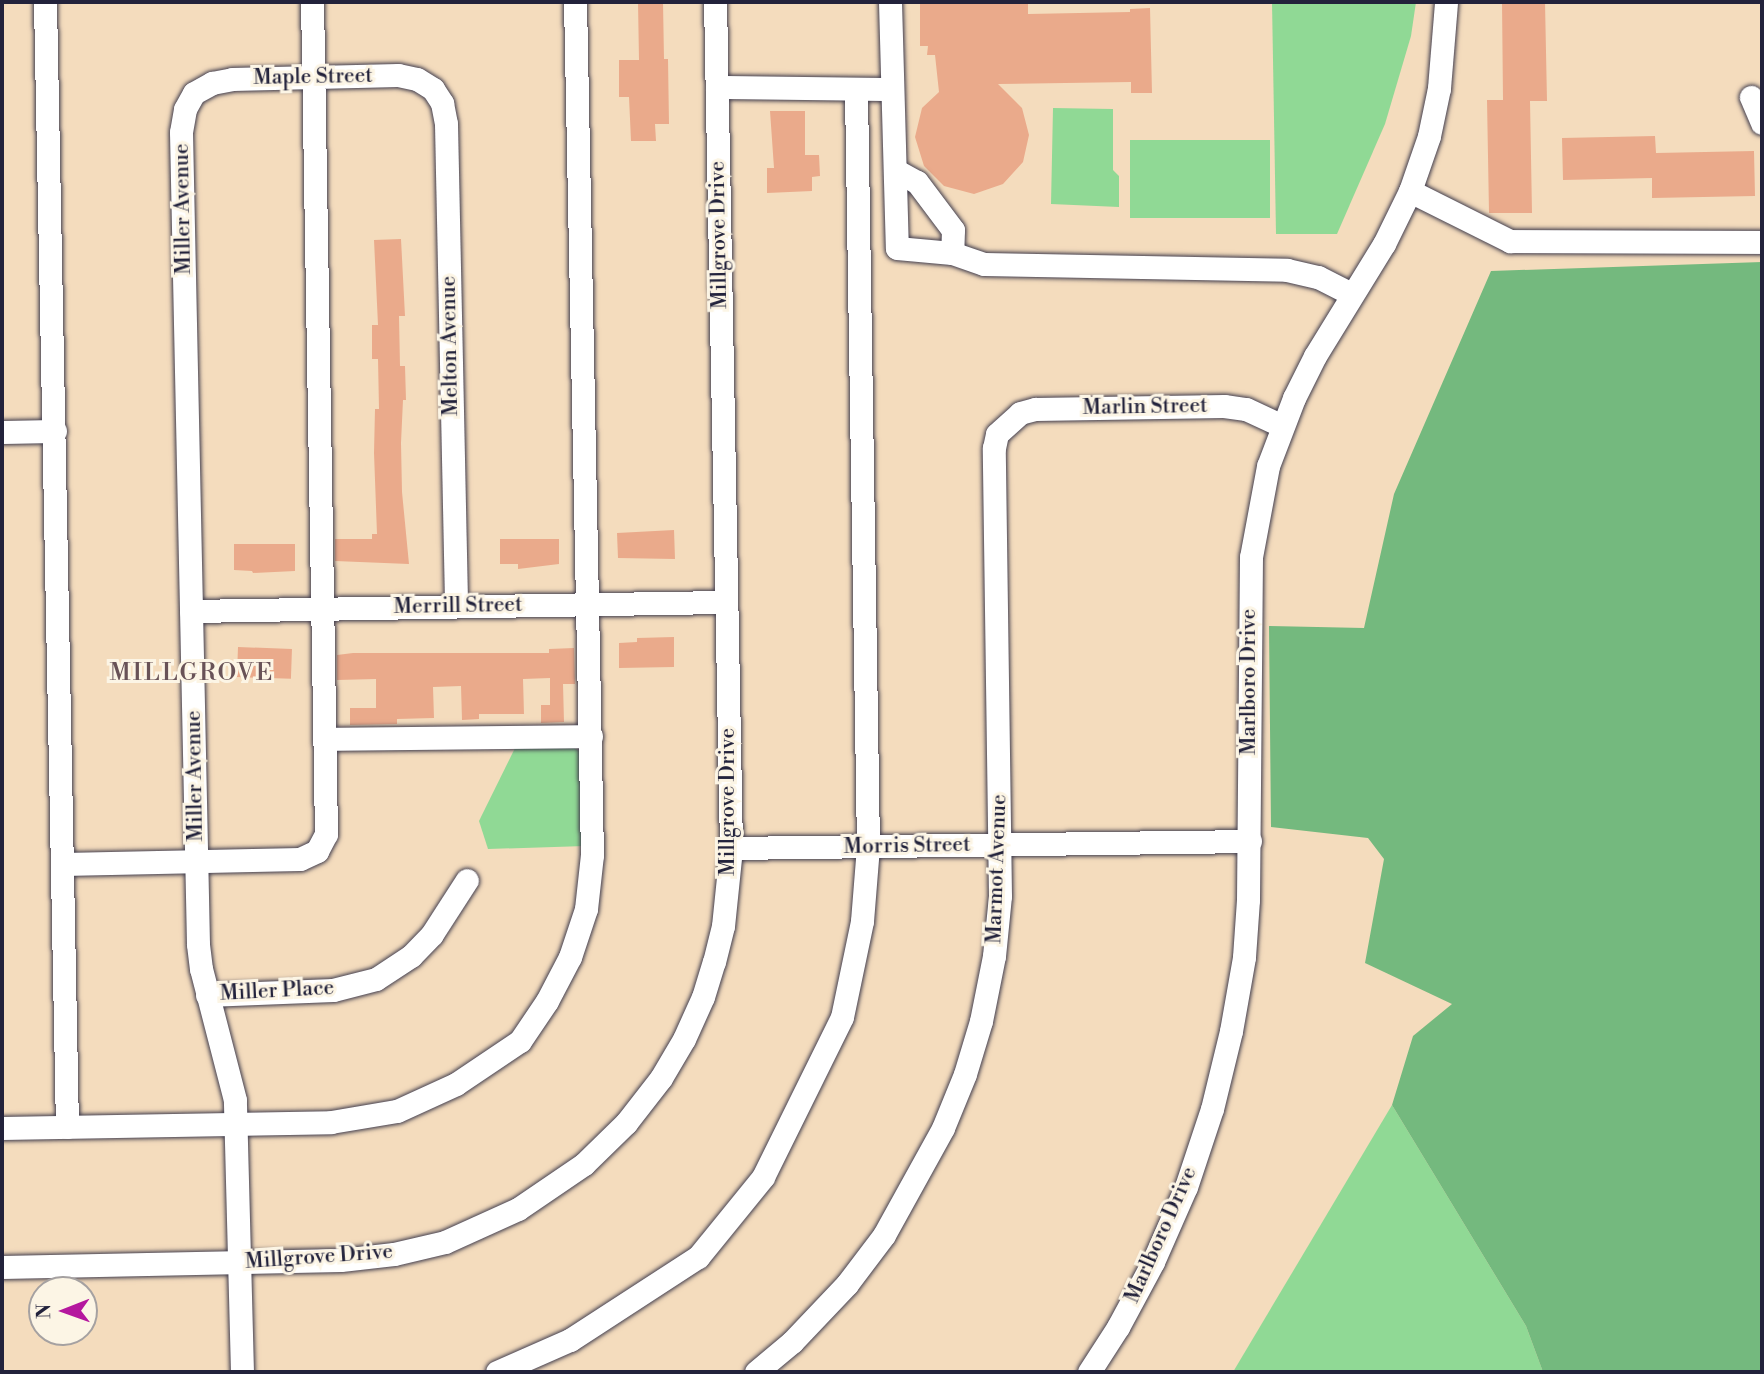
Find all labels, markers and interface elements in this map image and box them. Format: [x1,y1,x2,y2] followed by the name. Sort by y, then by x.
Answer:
[253,63,373,91] street label: Maple Street
[169,143,197,275] street label: Miller Avenue
[705,161,733,309] street label: Millgrove Drive
[436,276,464,416] street label: Melton Avenue
[1082,393,1208,421] street label: Marlin Street
[393,592,523,620] street label: Merrill Street
[1236,609,1262,755] street label: Marlboro Drive
[111,660,273,688] district label: MILLGROVE
[181,710,209,842] street label: Miller Avenue
[715,728,741,876] street label: Millgrove Drive
[982,794,1012,944] street label: Marmot Avenue
[843,832,971,860] street label: Morris Street
[219,975,335,1007] street label: Miller Place
[1120,1163,1202,1307] street label: Marlboro Drive
[244,1239,394,1275] street label: Millgrove Drive
[28,1276,98,1346] north arrow
[32,1304,56,1319] text: N

